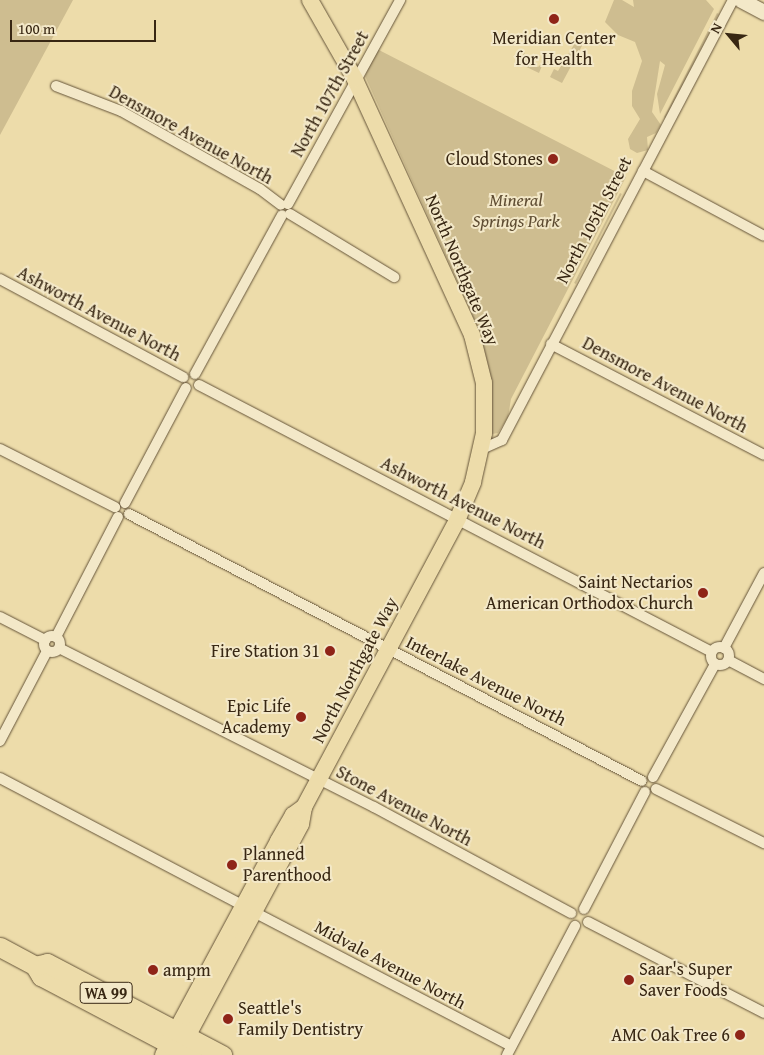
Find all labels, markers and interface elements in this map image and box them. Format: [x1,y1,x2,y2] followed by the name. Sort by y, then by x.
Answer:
[12,10,159,42] scale bar
[704,10,754,60] north arrow
[547,12,561,26] marker: Meridian Center for Health
[18,18,55,39] text: 100 m
[705,19,727,37] text: N
[286,27,374,161] street label: North 107th Street
[492,28,616,70] place label: Meridian Center for Health
[105,81,277,189] street label: Densmore Avenue North
[446,148,543,170] place label: Cloud Stones
[547,153,559,165] marker: Cloud Stones
[551,153,637,287] street label: North 105th Street
[472,190,560,232] park label: Mineral Springs Park
[420,191,504,349] street label: North Northgate Way
[14,262,184,366] street label: Ashworth Avenue North
[579,332,751,438] street label: Densmore Avenue North
[377,452,549,554] street label: Ashworth Avenue North
[486,572,693,614] place label: Saint Nectarios American Orthodox Church
[697,587,709,599] marker: Saint Nectarios American Orthodox Church
[307,593,403,747] street label: North Northgate Way
[402,631,570,731] street label: Interlake Avenue North
[211,640,320,662] place label: Fire Station 31
[324,645,336,657] marker: Fire Station 31
[222,696,291,739] place label: Epic Life Academy
[295,711,307,723] marker: Epic Life Academy
[332,761,476,851] street label: Stone Avenue North
[243,844,331,886] place label: Planned Parenthood
[225,858,239,872] marker: Planned Parenthood
[311,916,469,1014] street label: Midvale Avenue North
[163,959,211,981] place label: ampm
[639,959,732,1002] place label: Saar's Super Saver Foods
[147,964,159,976] marker: ampm
[623,974,635,986] marker: Saar's Super Saver Foods
[78,980,134,1006] road number: WA 99
[238,998,363,1040] place label: Seattle's Family Dentistry
[222,1013,234,1025] marker: Seattle's Family Dentistry
[611,1024,730,1046] place label: AMC Oak Tree 6
[734,1029,746,1041] marker: AMC Oak Tree 6

